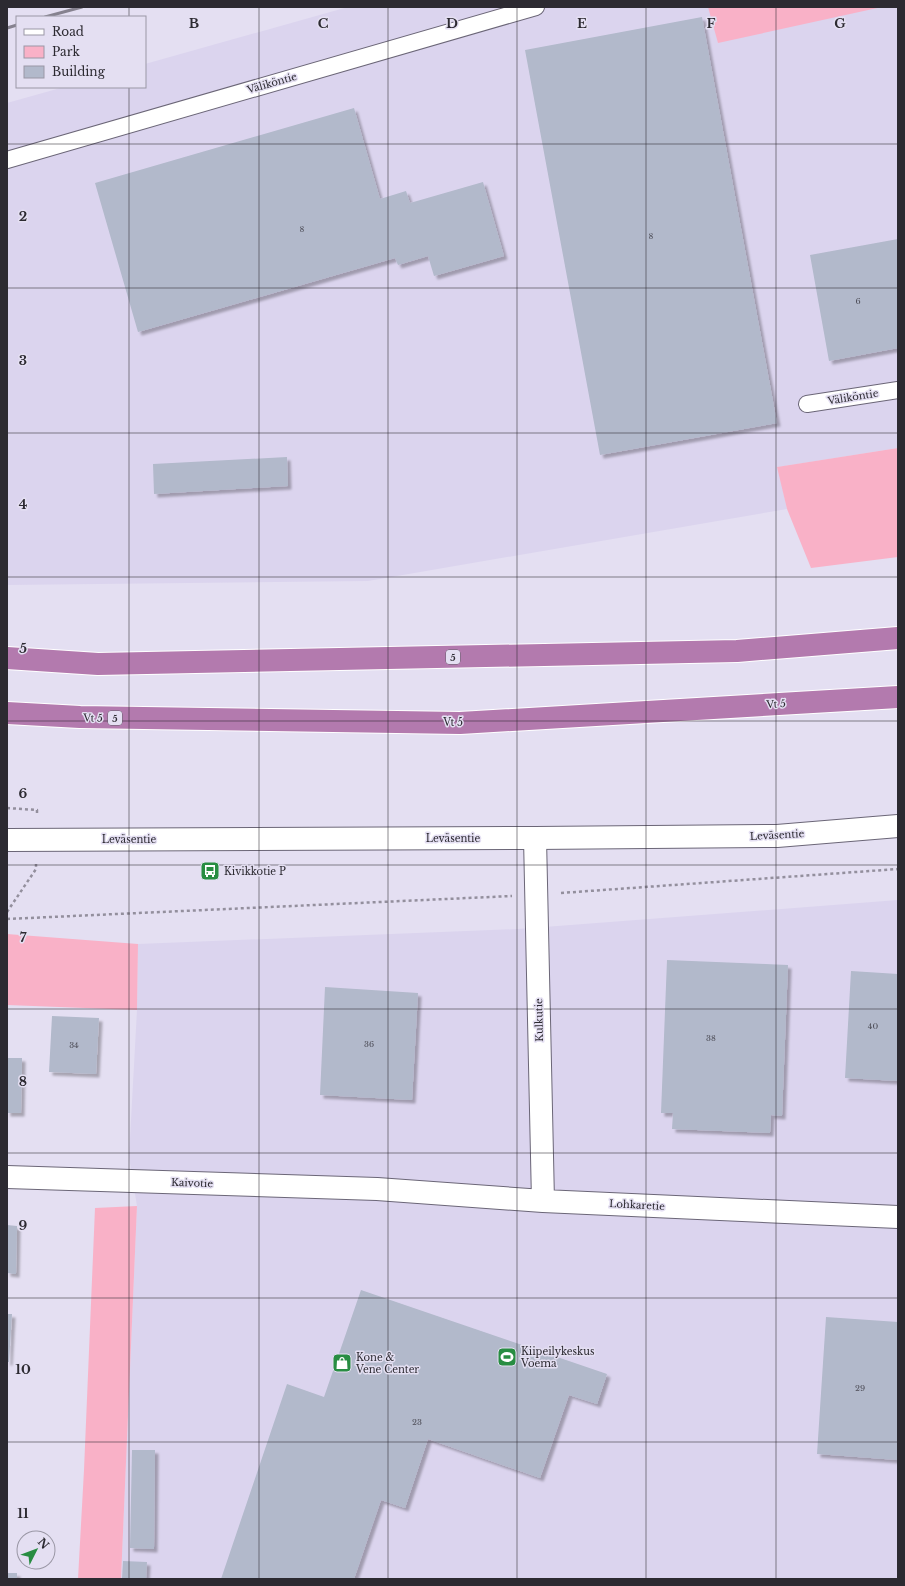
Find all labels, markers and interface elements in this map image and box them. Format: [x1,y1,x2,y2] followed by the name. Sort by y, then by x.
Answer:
[189,15,199,32] text: B
[318,15,329,32] text: C
[446,15,458,32] text: D
[577,15,587,32] text: E
[707,15,716,32] text: F
[834,15,846,32] text: G
[16,16,146,88] legend
[52,24,84,39] text: Road
[52,44,80,59] text: Park
[52,64,106,79] text: Building
[245,70,299,97] street label: Väliköntie
[19,208,27,225] text: 2
[300,224,305,234] house number: 8
[649,231,654,241] house number: 8
[855,296,861,306] house number: 6
[19,352,27,369] text: 3
[826,387,880,408] street label: Väliköntie
[19,496,28,513] text: 4
[19,640,27,657] text: 5
[446,650,460,664] road number: 5
[765,697,786,711] street label: Vt 5
[82,711,103,725] street label: Vt 5
[108,711,122,725] road number: 5
[442,716,463,729] street label: Vt 5
[19,785,28,802] text: 6
[749,827,805,843] street label: Leväsentie
[426,832,481,845] street label: Leväsentie
[102,833,157,846] street label: Leväsentie
[199,860,221,882] bus stop icon: Kivikkotie P
[224,865,286,878] place label: Kivikkotie P
[20,929,27,946] text: 7
[532,998,546,1042] street label: Kulkutie
[868,1021,878,1031] house number: 40
[706,1033,716,1043] house number: 38
[364,1039,374,1049] house number: 36
[69,1040,79,1050] house number: 34
[19,1073,27,1090] text: 8
[171,1176,213,1190] street label: Kaivotie
[609,1197,665,1213] street label: Lohkaretie
[19,1217,28,1234] text: 9
[520,1345,595,1370] place label: Kiipeilykeskus Voema
[496,1346,518,1368] sports icon: Kiipeilykeskus Voema
[355,1351,419,1376] place label: Kone & Vene Center
[331,1352,353,1374] shop icon: Kone & Vene Center
[15,1361,31,1378] text: 10
[855,1383,865,1393] house number: 29
[412,1417,422,1427] house number: 23
[17,1505,29,1522] text: 11
[16,1530,56,1570] north arrow
[35,1535,53,1552] text: N

